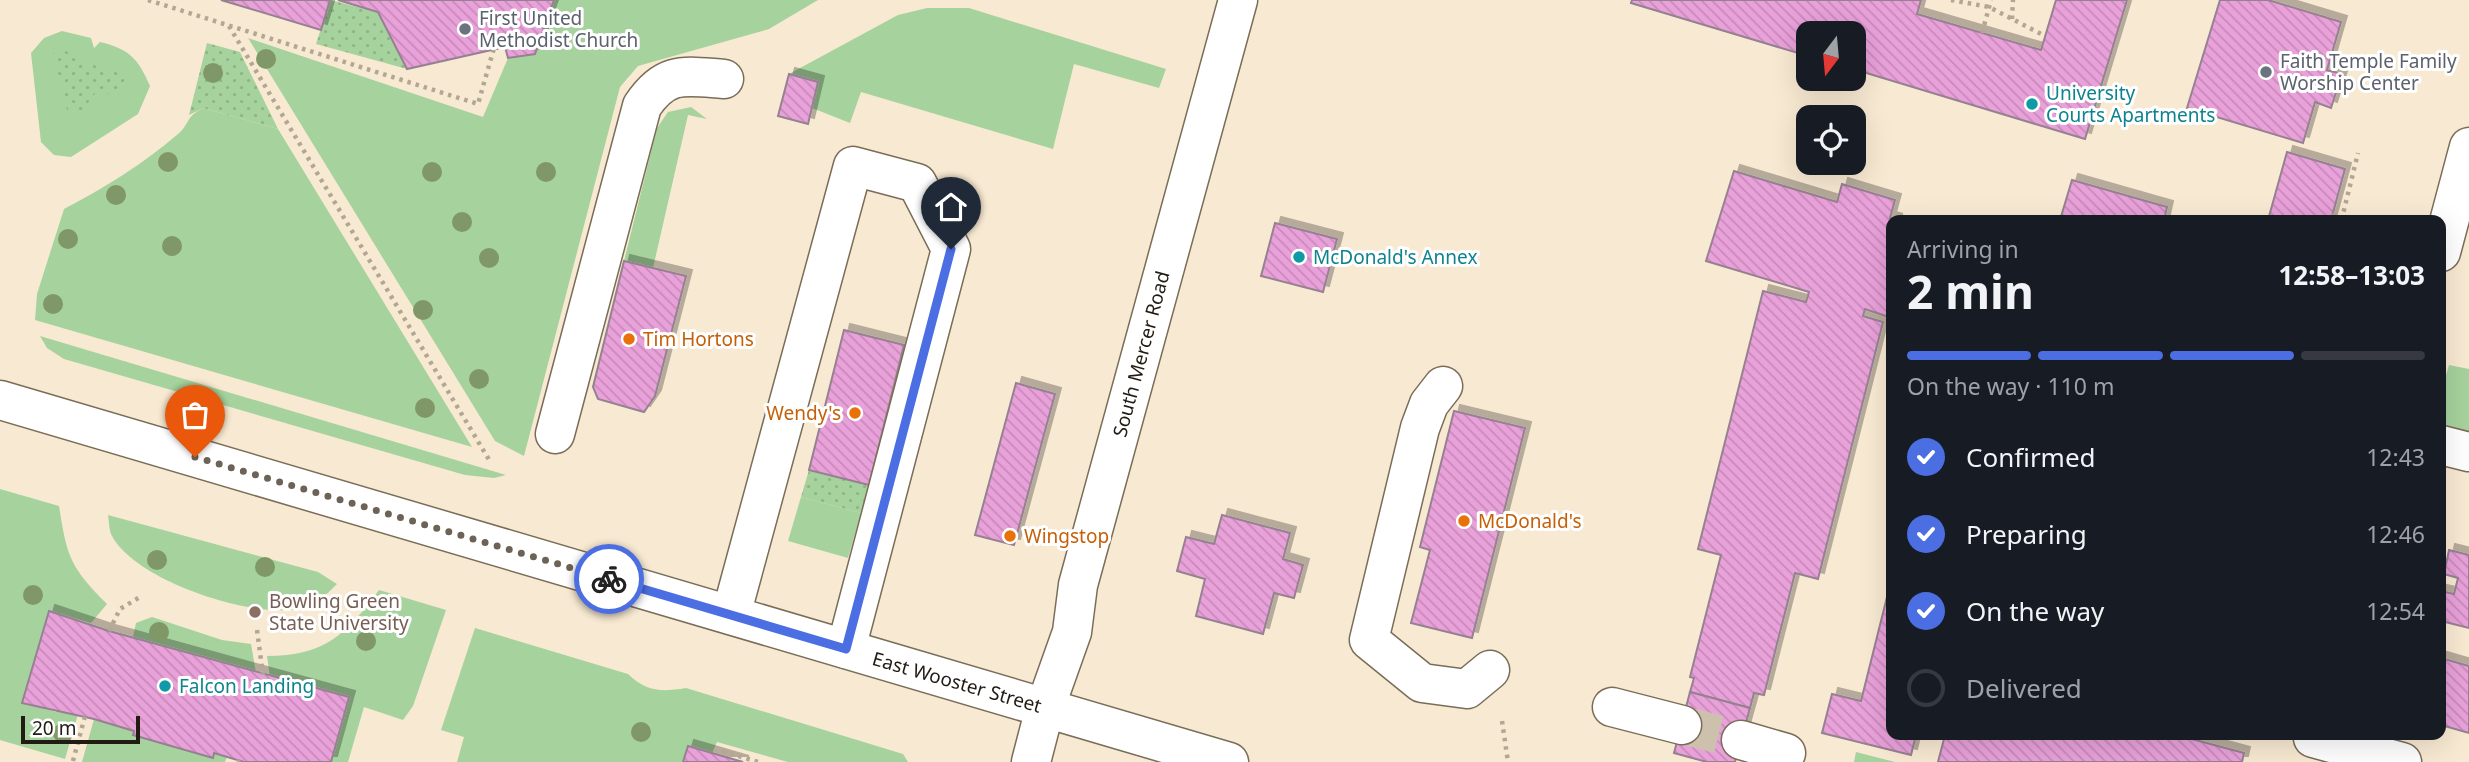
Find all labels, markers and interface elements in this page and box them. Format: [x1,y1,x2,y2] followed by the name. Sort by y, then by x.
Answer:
[479,5,638,53] place label: First United Methodist Church
[457,21,473,37] marker: First United Methodist Church
[1796,21,1866,91] north arrow
[1796,21,1866,175] map controls
[2280,48,2457,96] place label: Faith Temple Family Worship Center
[2258,64,2274,80] marker: Faith Temple Family Worship Center
[2046,80,2215,128] place label: University Courts Apartments
[2024,96,2040,112] marker: University Courts Apartments
[1796,105,1866,175] button: locate
[921,177,981,249] pin
[932,188,970,226] icon: home
[1907,233,2019,265] text: Arriving in
[1313,244,1477,270] place label: McDonald's Annex
[1291,249,1307,265] marker: McDonald's Annex
[2278,257,2425,293] text: 12:58–13:03
[1907,260,2034,322] text: 2 min
[1106,268,1176,440] street label: South Mercer Road
[643,326,754,352] place label: Tim Hortons
[621,331,637,347] marker: Tim Hortons
[1907,370,2114,402] text: On the way · 110 m
[165,385,225,457] pin
[176,396,214,434] icon: bag
[766,400,841,426] place label: Wendy's
[847,405,863,421] marker: Wendy's
[1907,438,1945,476] icon: check
[1966,439,2096,475] text: Confirmed
[2366,441,2425,473] text: 12:43
[1478,508,1582,534] place label: McDonald's
[1456,513,1472,529] marker: McDonald's
[1907,515,1945,553] icon: check
[1966,516,2087,552] text: Preparing
[2366,518,2425,550] text: 12:46
[1024,523,1109,549] place label: Wingstop
[1002,528,1018,544] marker: Wingstop
[574,544,644,614] courier
[590,560,628,598] icon: bike
[269,588,409,636] place label: Bowling Green State University
[1907,592,1945,630] icon: check
[1966,593,2104,629] text: On the way
[2366,595,2425,627] text: 12:54
[247,604,263,620] marker: Bowling Green State University
[869,645,1045,719] street label: East Wooster Street
[1966,670,2082,706] text: Delivered
[179,673,314,699] place label: Falcon Landing
[157,678,173,694] marker: Falcon Landing
[21,713,140,745] scale bar
[32,715,76,741] text: 20 m

